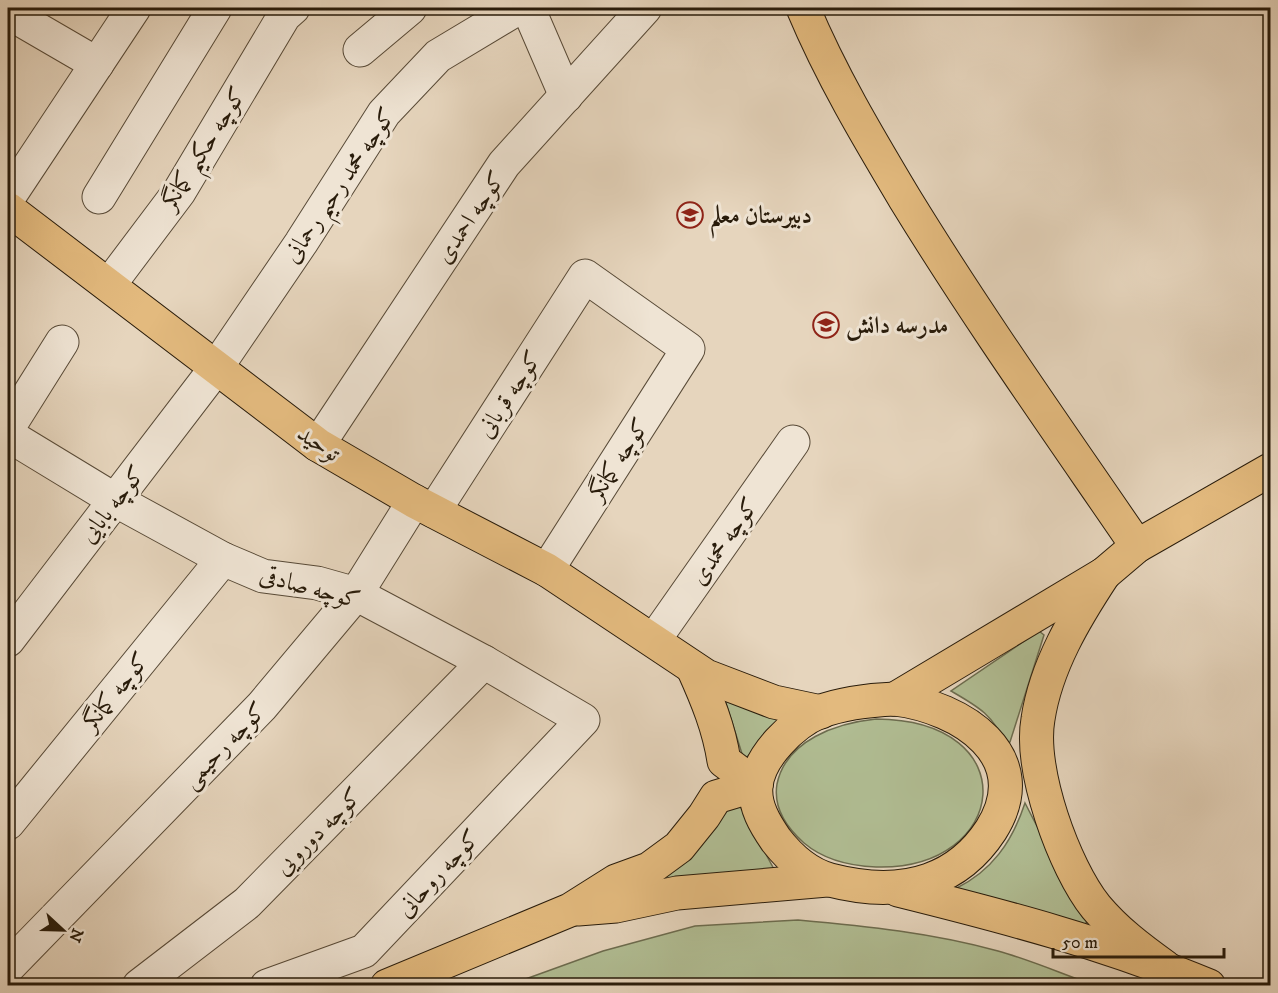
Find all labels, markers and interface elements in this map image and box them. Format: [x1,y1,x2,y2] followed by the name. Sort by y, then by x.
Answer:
[153,81,260,222] street label: کوچه حکیم کمانگر
[277,102,409,273] street label: کوچه محمد رحیم رحمانی
[429,166,514,270] street label: کوچه احمدی
[675,200,705,230] school or university icon: دبیرستان معلم
[710,201,812,239] place label: دبیرستان معلم
[811,310,841,340] school or university icon: مدرسه دانش
[846,311,948,341] place label: مدرسه دانش
[471,345,550,444] street label: کوچه قربانی
[579,413,657,510] street label: کوچه کمانگر
[291,419,346,469] street label: توحید
[73,460,153,550] street label: کوچه بابایی
[684,492,767,592] street label: کوچه محمدی
[256,560,363,617] street label: کوچه صادقی
[73,646,157,740] street label: کوچه کمانگر
[176,696,274,796] street label: کوچه رحیمی
[268,781,370,883] street label: کوچه دورویی
[390,823,488,925] street label: کوچه روحانی
[33,900,93,960] north arrow
[1053,921,1224,959] scale bar
[64,925,88,945] text: N
[1062,932,1098,954] text: 50 m

